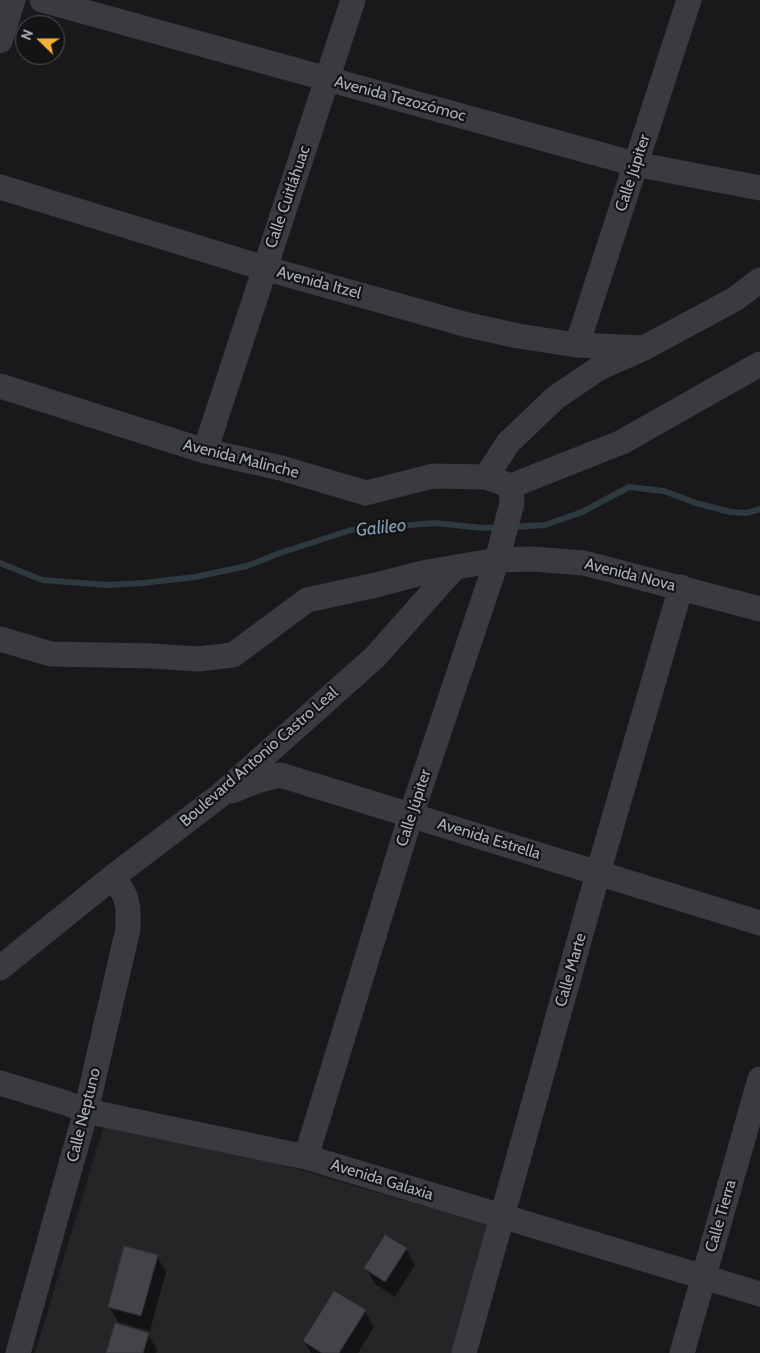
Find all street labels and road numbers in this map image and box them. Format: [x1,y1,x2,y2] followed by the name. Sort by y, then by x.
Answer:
[332,72,468,126] street label: Avenida Tezozómoc
[612,132,654,214] street label: Calle Júpiter
[261,143,315,251] street label: Calle Cuitláhuac
[275,263,363,303] street label: Avenida Itzel
[181,435,301,483] street label: Avenida Malinche
[583,554,677,596] street label: Avenida Nova
[176,683,342,831] street label: Boulevard Antonio Castro Leal
[393,767,435,849] street label: Calle Júpiter
[435,814,543,864] street label: Avenida Estrella
[551,931,591,1009] street label: Calle Marte
[63,1066,105,1164] street label: Calle Neptuno
[328,1155,436,1205] street label: Avenida Galaxia
[702,1178,740,1254] street label: Calle Tierra

